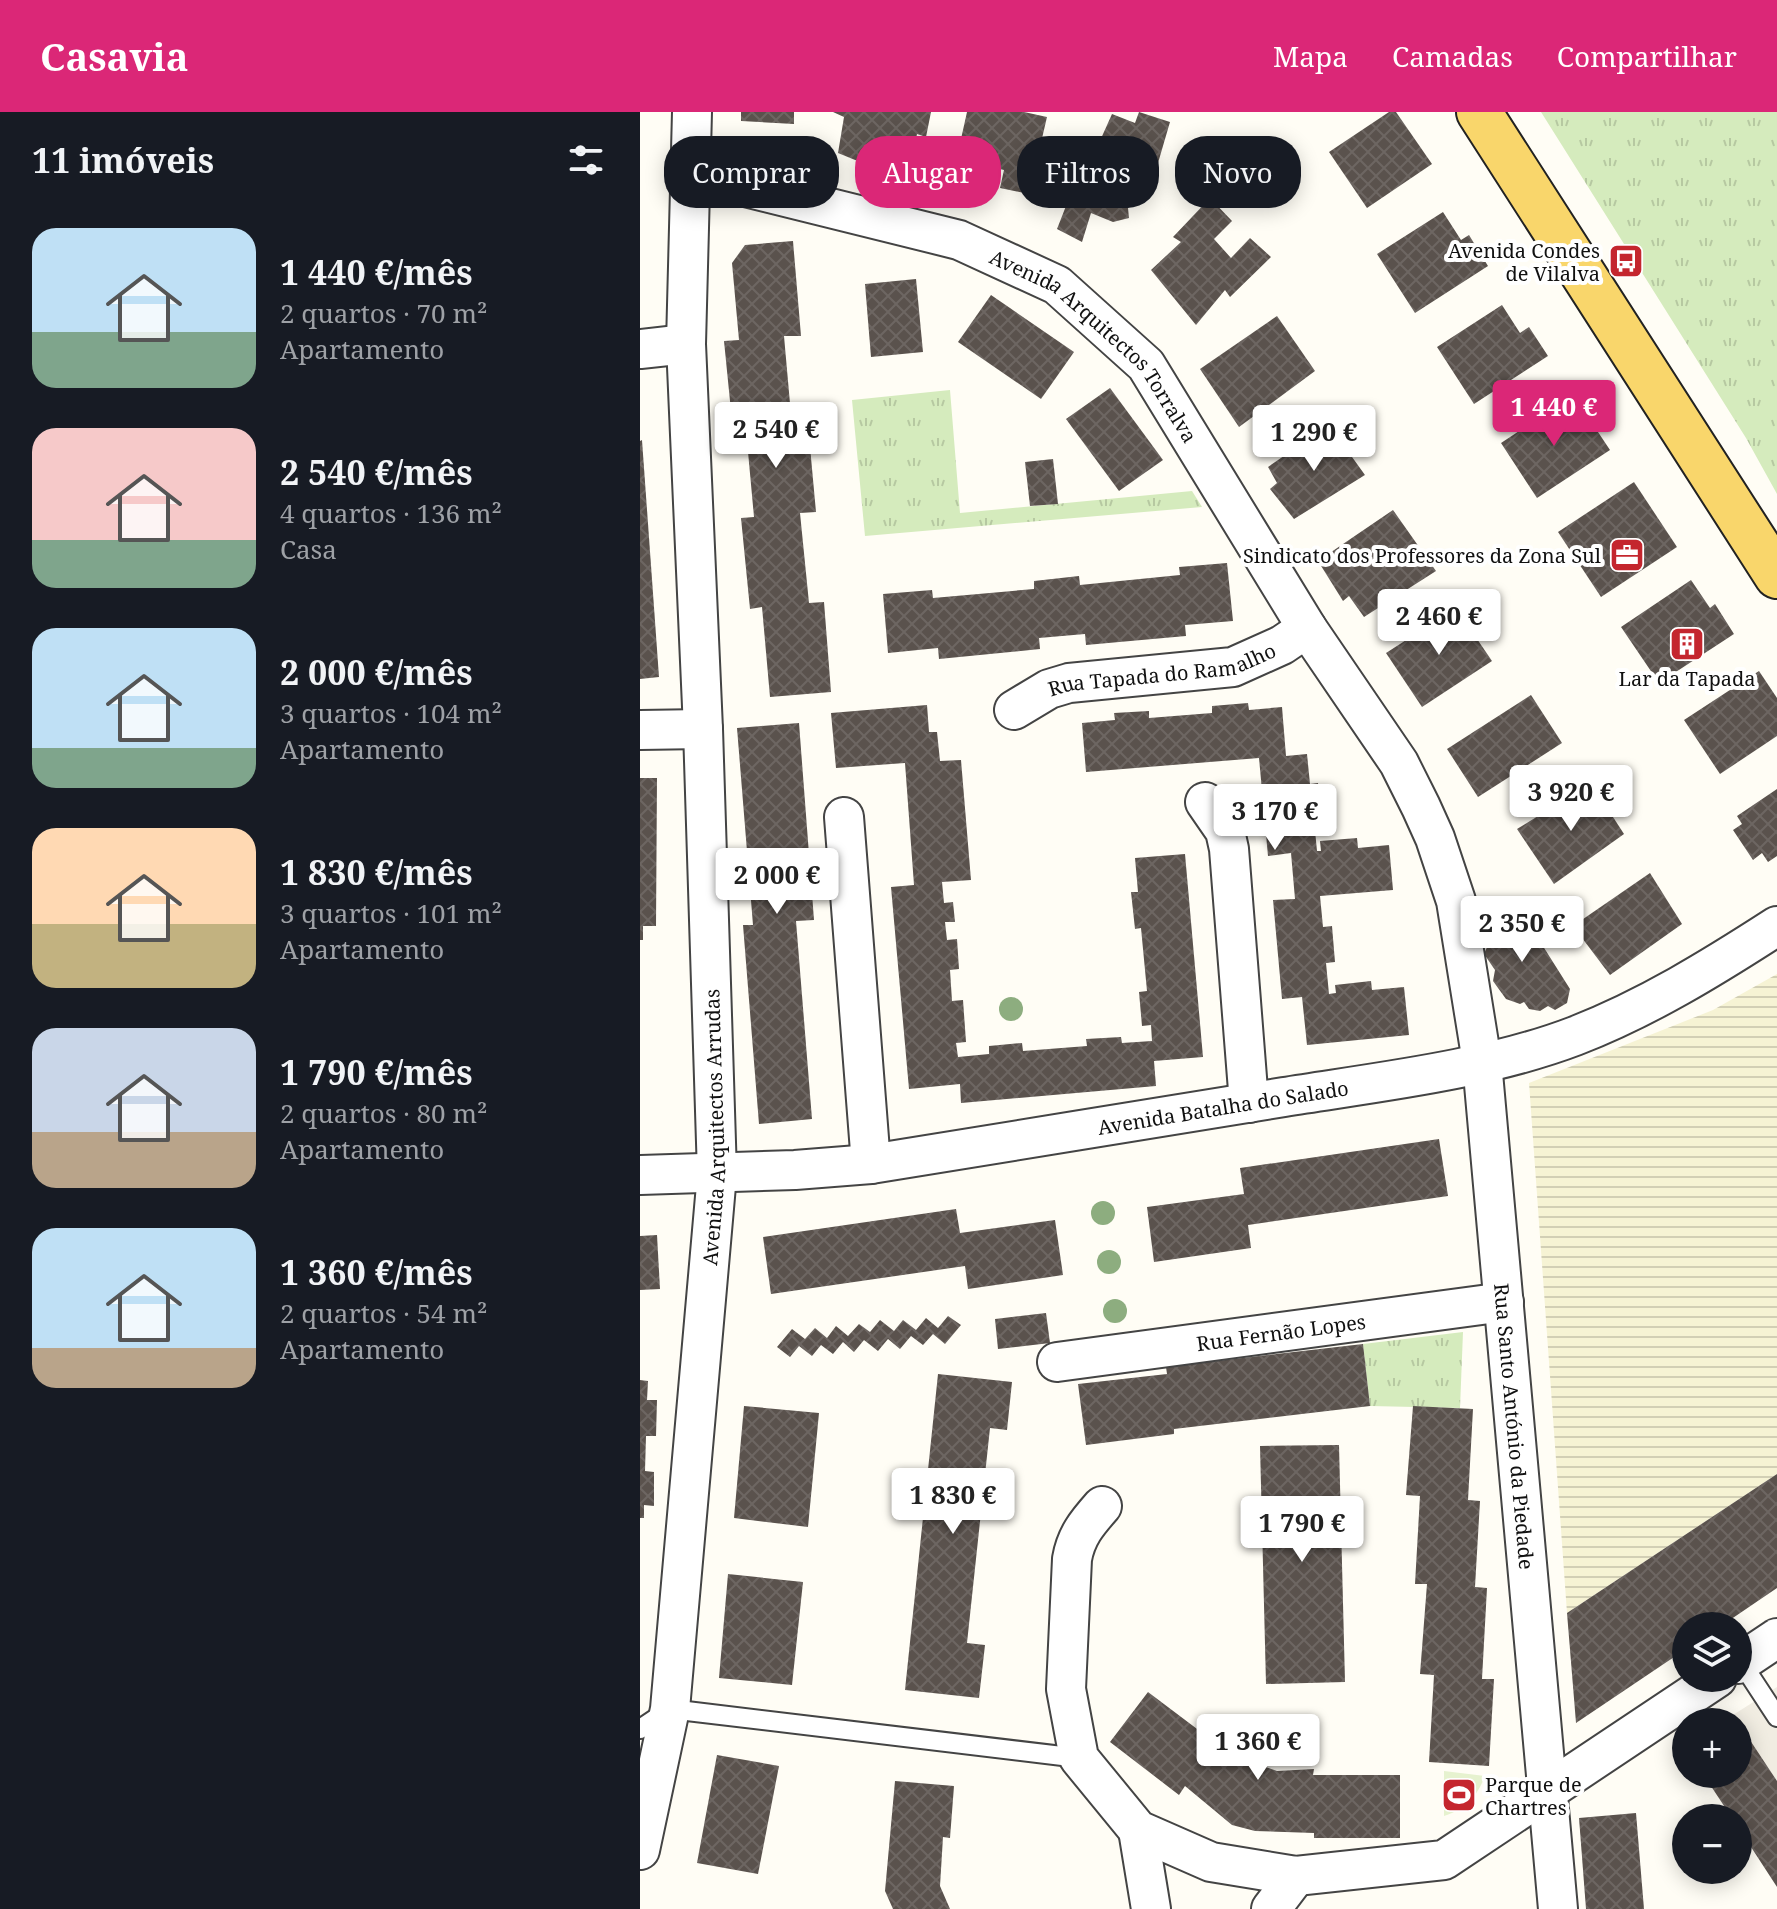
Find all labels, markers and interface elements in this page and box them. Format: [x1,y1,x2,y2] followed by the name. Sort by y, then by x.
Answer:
[40,30,189,82] text: Casavia
[1273,37,1348,75] text: Mapa
[1392,37,1513,75] text: Camadas
[1557,37,1737,75] text: Compartilhar
[664,136,839,208] chip: Comprar
[855,136,1001,208] chip: Alugar
[1017,136,1159,208] chip: Filtros
[1175,136,1301,208] chip: Novo
[32,137,214,183] text: 11 imóveis
[564,138,608,182] icon: filters
[1448,237,1600,287] place label: Avenida Condes de Vilalva
[1607,242,1645,280] bus stop icon: Avenida Condes de Vilalva
[986,243,1204,447] street label: Avenida Arquitectos Torralva
[280,249,473,295] text: 1 440 €/mês
[96,260,192,356] icon: home
[280,295,487,331] text: 2 quartos · 70 m²
[280,331,444,367] text: Apartamento
[1480,380,1628,448] pin: 1 440 €
[1511,388,1597,424] text: 1 440 €
[702,402,850,470] pin: 2 540 €
[1240,405,1388,473] pin: 1 290 €
[733,410,819,446] text: 2 540 €
[1271,413,1357,449] text: 1 290 €
[280,449,473,495] text: 2 540 €/mês
[96,460,192,556] icon: home
[280,495,502,531] text: 4 quartos · 136 m²
[280,531,337,567] text: Casa
[1608,536,1646,574] office icon: Sindicato dos Professores da Zona Sul
[1243,542,1601,569] place label: Sindicato dos Professores da Zona Sul
[1365,589,1513,657] pin: 2 460 €
[1396,597,1482,633] text: 2 460 €
[1668,625,1706,663] building icon: Lar da Tapada
[1045,636,1280,702] street label: Rua Tapada do Ramalho
[280,649,473,695] text: 2 000 €/mês
[96,660,192,756] icon: home
[1618,665,1756,692] place label: Lar da Tapada
[280,695,502,731] text: 3 quartos · 104 m²
[280,731,444,767] text: Apartamento
[1497,765,1645,833] pin: 3 920 €
[1528,773,1614,809] text: 3 920 €
[1201,784,1349,852] pin: 3 170 €
[1232,792,1318,828] text: 3 170 €
[703,848,851,916] pin: 2 000 €
[280,849,473,895] text: 1 830 €/mês
[734,856,820,892] text: 2 000 €
[96,860,192,956] icon: home
[280,895,502,931] text: 3 quartos · 101 m²
[1448,896,1596,964] pin: 2 350 €
[1479,904,1565,940] text: 2 350 €
[280,931,444,967] text: Apartamento
[696,988,731,1266] street label: Avenida Arquitectos Arrudas
[280,1049,473,1095] text: 1 790 €/mês
[96,1060,192,1156] icon: home
[1096,1074,1350,1141] street label: Avenida Batalha do Salado
[280,1095,487,1131] text: 2 quartos · 80 m²
[280,1131,444,1167] text: Apartamento
[280,1249,473,1295] text: 1 360 €/mês
[96,1260,192,1356] icon: home
[1488,1282,1541,1571] street label: Rua Santo António da Piedade
[280,1295,487,1331] text: 2 quartos · 54 m²
[1195,1307,1367,1357] street label: Rua Fernão Lopes
[280,1331,444,1367] text: Apartamento
[879,1468,1027,1536] pin: 1 830 €
[910,1476,996,1512] text: 1 830 €
[1228,1496,1376,1564] pin: 1 790 €
[1259,1504,1345,1540] text: 1 790 €
[1672,1612,1752,1884] map controls
[1672,1612,1752,1692] button: layers
[1672,1708,1752,1788] button: +
[1184,1714,1332,1782] pin: 1 360 €
[1215,1722,1301,1758] text: 1 360 €
[1485,1771,1582,1821] place label: Parque de Chartres
[1440,1776,1478,1814] sports icon: Parque de Chartres
[1672,1804,1752,1884] button: −

